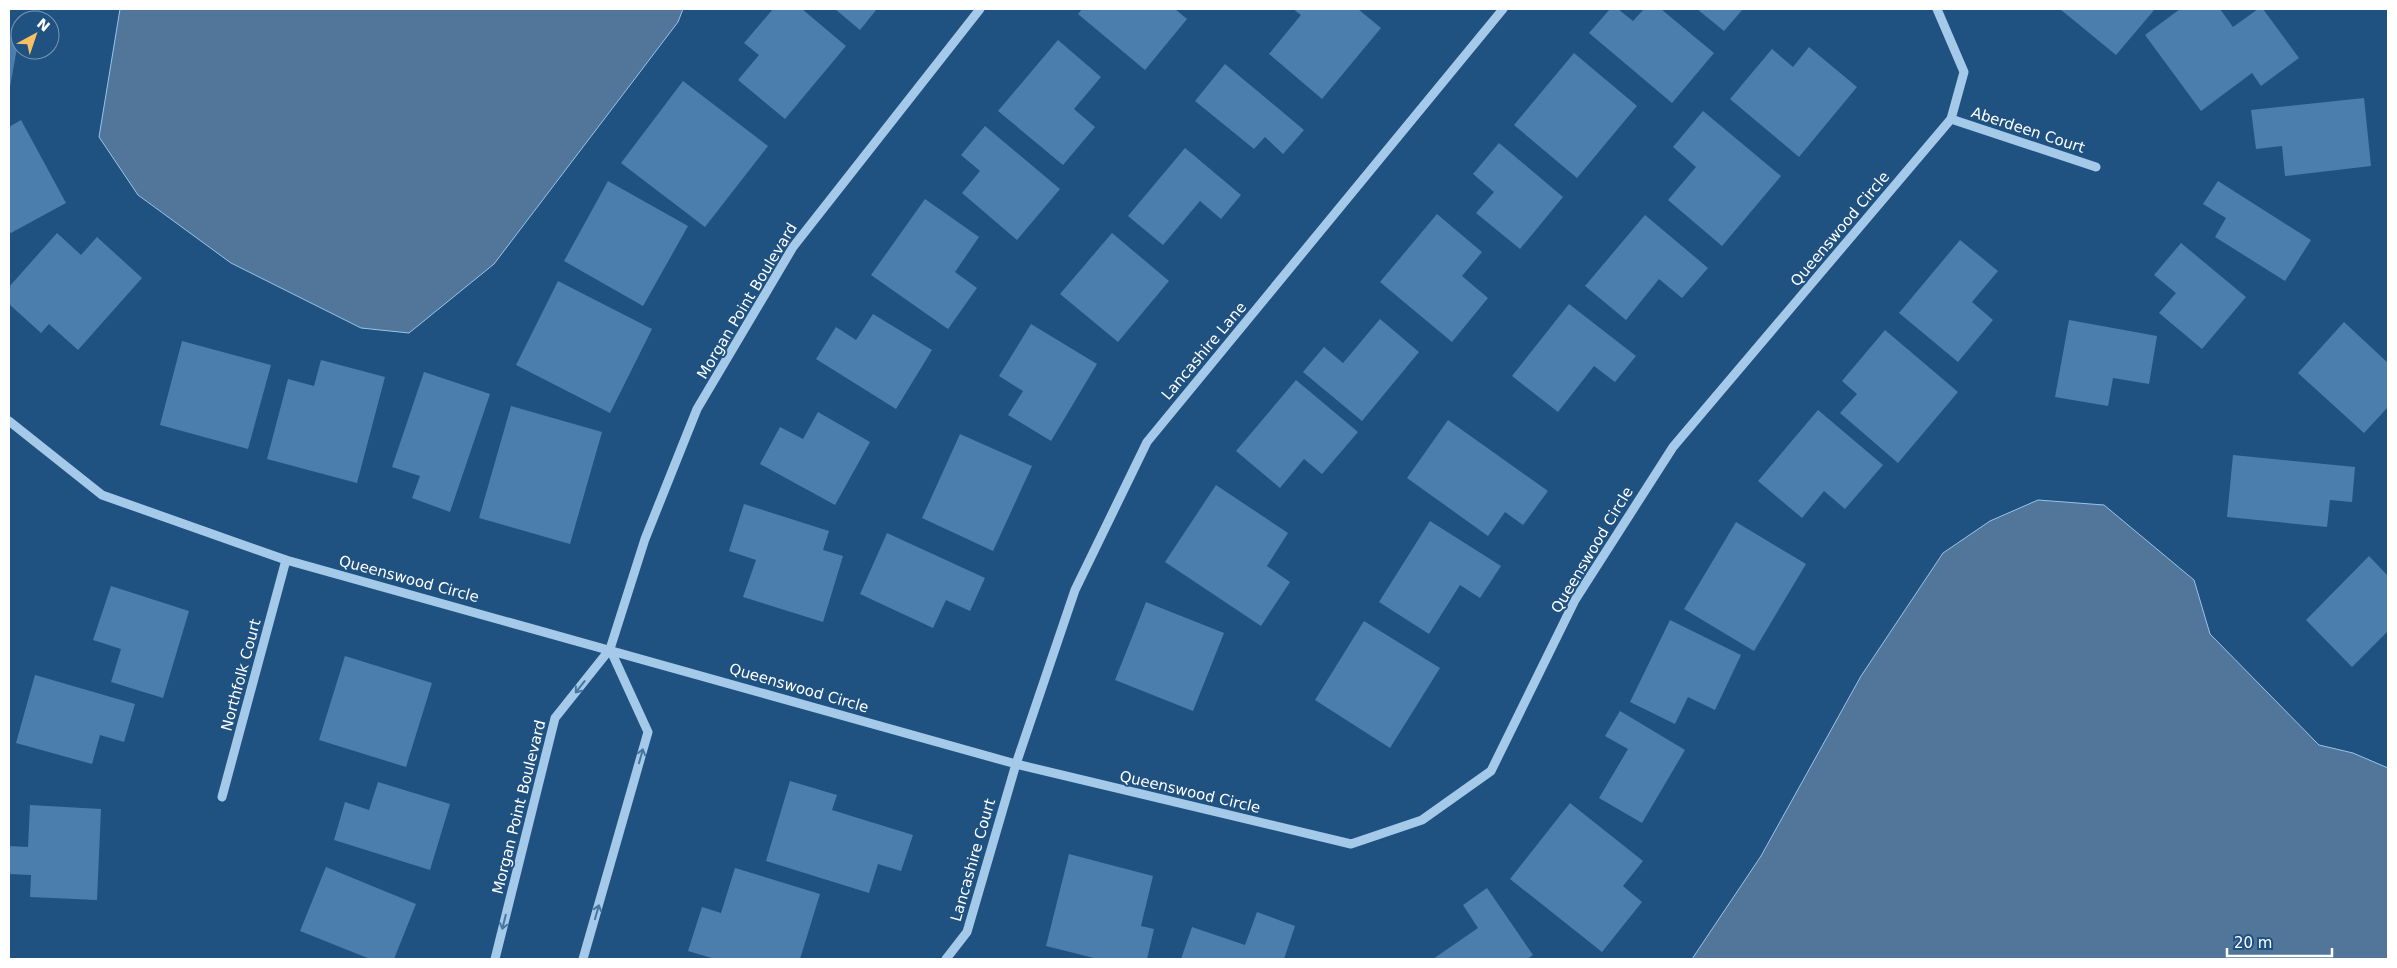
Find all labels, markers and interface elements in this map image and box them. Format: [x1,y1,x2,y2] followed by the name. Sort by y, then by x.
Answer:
[10,10,60,60] north arrow
[34,15,53,35] text: N
[1969,103,2087,157] street label: Aberdeen Court
[1787,168,1893,290] street label: Queenswood Circle
[693,220,801,382] street label: Morgan Point Boulevard
[1158,298,1250,404] street label: Lancashire Lane
[1547,484,1637,616] street label: Queenswood Circle
[337,552,481,606] street label: Queenswood Circle
[217,617,265,733] street label: Northfolk Court
[727,659,871,717] street label: Queenswood Circle
[575,680,585,694] one-way arrow
[489,718,549,896] street label: Morgan Point Boulevard
[637,749,647,765] one-way arrow
[1118,767,1262,817] street label: Queenswood Circle
[947,796,999,924] street label: Lancashire Court
[592,905,602,921] one-way arrow
[499,914,508,930] one-way arrow
[2227,926,2332,958] scale bar
[2234,934,2272,952] text: 20 m

